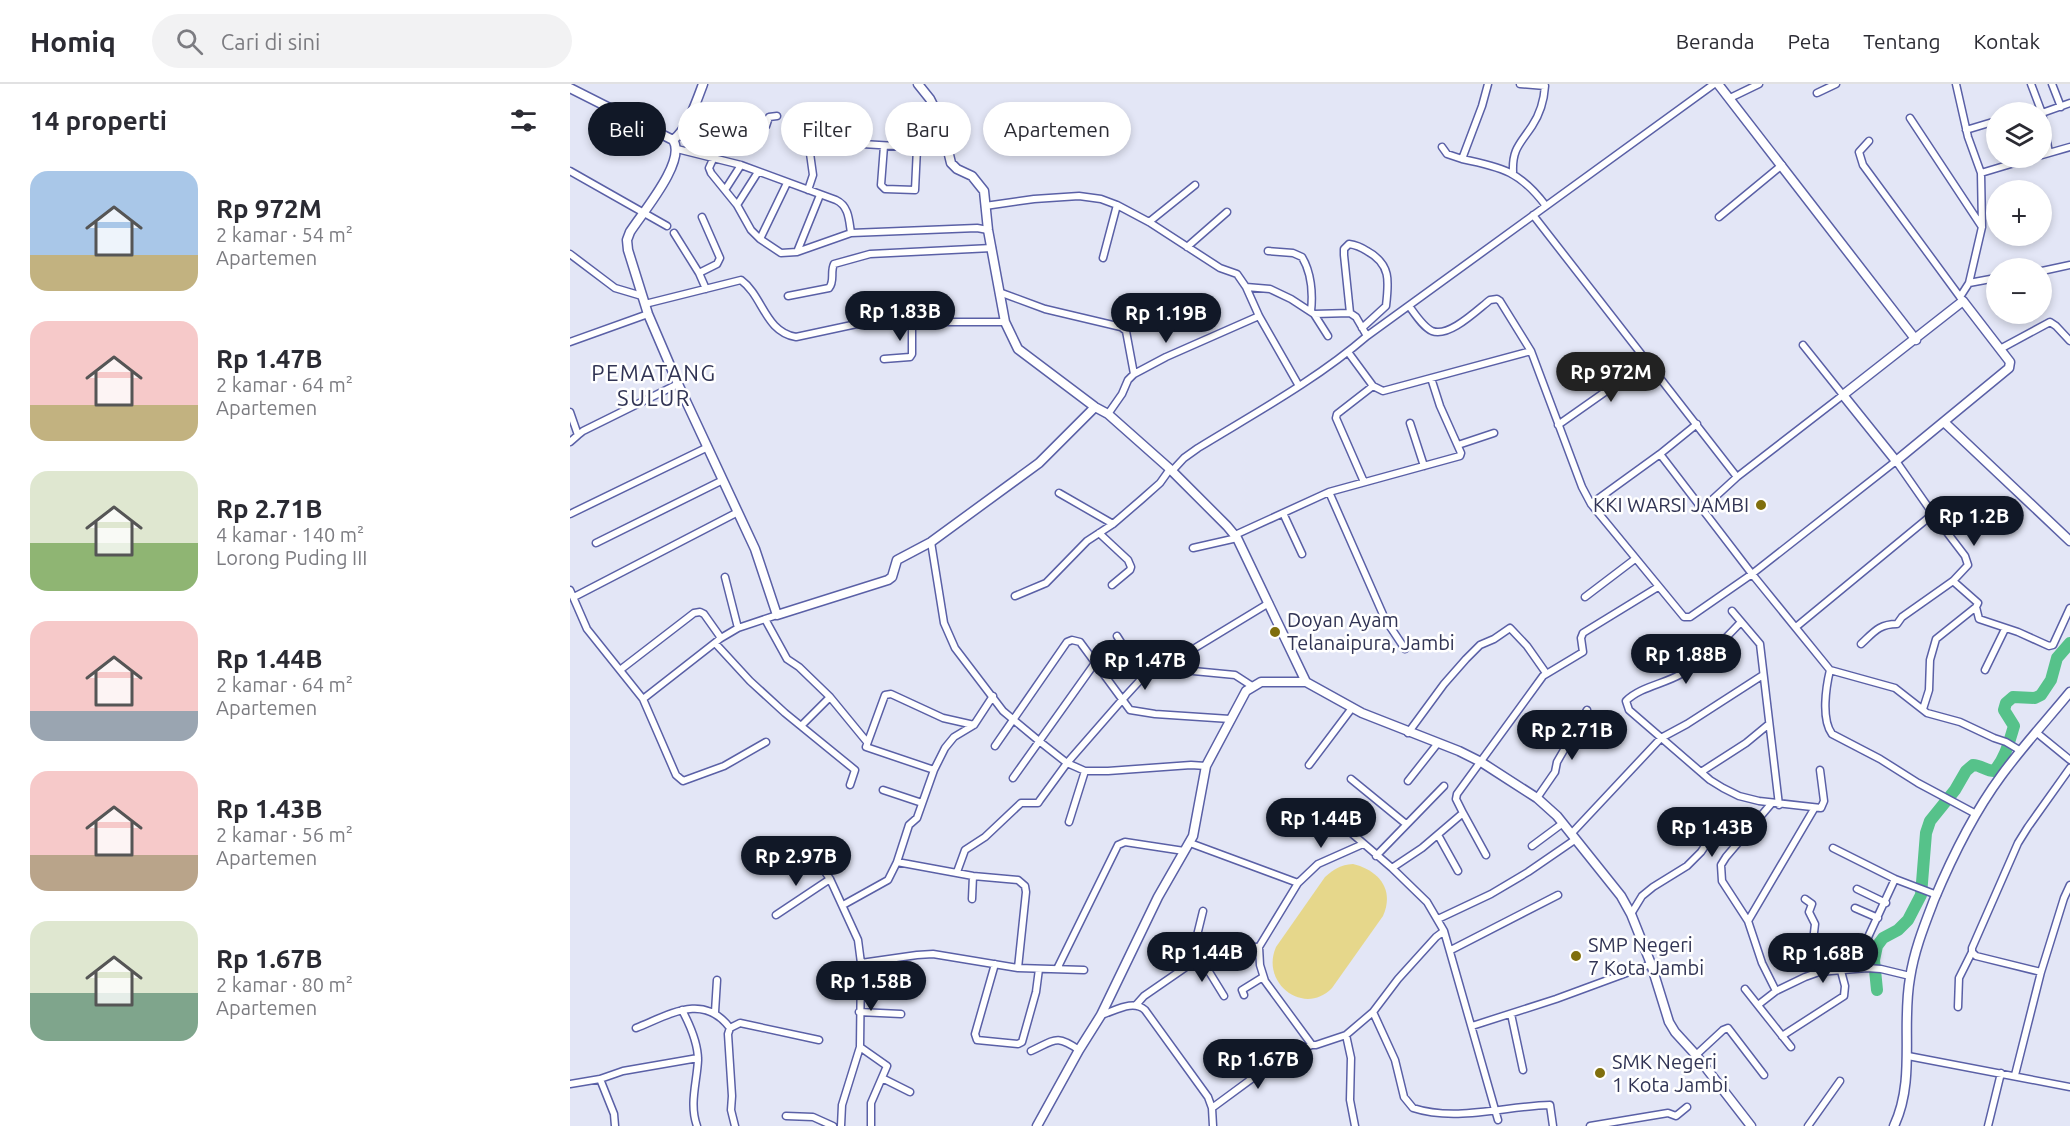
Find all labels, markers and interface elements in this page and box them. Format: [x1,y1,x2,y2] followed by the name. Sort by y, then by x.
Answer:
[152,14,572,68] search box
[173,25,206,58] icon: search
[30,26,116,57] text: Homiq
[221,29,320,54] text: Cari di sini
[1676,29,1755,53] text: Beranda
[1788,29,1830,53] text: Peta
[1863,29,1941,53] text: Tentang
[1974,29,2040,53] text: Kontak
[588,102,666,156] chip: Beli
[678,102,769,156] chip: Sewa
[781,102,873,156] chip: Filter
[885,102,971,156] chip: Baru
[983,102,1131,156] chip: Apartemen
[1986,102,2052,324] map controls
[1986,102,2052,168] button: layers
[507,104,540,137] icon: filters
[30,106,167,135] text: 14 properti
[1986,180,2052,246] button: +
[216,194,322,223] text: Rp 972M
[78,195,150,267] icon: home
[216,223,353,246] text: 2 kamar · 54 m²
[216,246,317,269] text: Apartemen
[1986,258,2052,324] button: −
[838,291,962,342] pin: Rp 1.83B
[1104,293,1228,344] pin: Rp 1.19B
[859,299,941,322] text: Rp 1.83B
[1125,301,1207,324] text: Rp 1.19B
[216,344,322,373] text: Rp 1.47B
[78,345,150,417] icon: home
[1556,352,1666,403] pin: Rp 972M
[591,360,717,410] district label: PEMATANG SULUR
[1570,360,1652,383] text: Rp 972M
[216,373,353,396] text: 2 kamar · 64 m²
[216,396,317,419] text: Apartemen
[1593,493,1749,516] place label: KKI WARSI JAMBI
[216,494,322,523] text: Rp 2.71B
[78,495,150,567] icon: home
[1919,496,2029,547] pin: Rp 1.2B
[1754,498,1768,512] marker: KKI WARSI JAMBI
[1939,504,2009,527] text: Rp 1.2B
[216,523,364,546] text: 4 kamar · 140 m²
[216,546,367,569] text: Lorong Puding III
[1287,608,1455,654] place label: Doyan Ayam Telanaipura, Jambi
[1268,625,1282,639] marker: Doyan Ayam Telanaipura, Jambi
[1624,634,1748,685] pin: Rp 1.88B
[1083,640,1207,691] pin: Rp 1.47B
[1645,642,1727,665] text: Rp 1.88B
[216,644,322,673] text: Rp 1.44B
[78,645,150,717] icon: home
[1104,648,1186,671] text: Rp 1.47B
[216,673,353,696] text: 2 kamar · 64 m²
[216,696,317,719] text: Apartemen
[1510,710,1634,761] pin: Rp 2.71B
[1531,718,1613,741] text: Rp 2.71B
[216,794,322,823] text: Rp 1.43B
[78,795,150,867] icon: home
[1259,798,1383,849] pin: Rp 1.44B
[1280,806,1362,829] text: Rp 1.44B
[1650,807,1774,858] pin: Rp 1.43B
[1671,815,1753,838] text: Rp 1.43B
[216,823,353,846] text: 2 kamar · 56 m²
[734,836,858,887] pin: Rp 2.97B
[755,844,837,867] text: Rp 2.97B
[216,846,317,869] text: Apartemen
[1140,932,1264,983] pin: Rp 1.44B
[1588,933,1704,979] place label: SMP Negeri 7 Kota Jambi
[1761,933,1885,984] pin: Rp 1.68B
[1161,940,1243,963] text: Rp 1.44B
[1782,941,1864,964] text: Rp 1.68B
[216,944,322,973] text: Rp 1.67B
[78,945,150,1017] icon: home
[1569,949,1583,963] marker: SMP Negeri 7 Kota Jambi
[809,961,933,1012] pin: Rp 1.58B
[830,969,912,992] text: Rp 1.58B
[216,973,353,996] text: 2 kamar · 80 m²
[216,996,317,1019] text: Apartemen
[1196,1039,1320,1090] pin: Rp 1.67B
[1217,1047,1299,1070] text: Rp 1.67B
[1612,1050,1728,1096] place label: SMK Negeri 1 Kota Jambi
[1593,1066,1607,1080] marker: SMK Negeri 1 Kota Jambi

